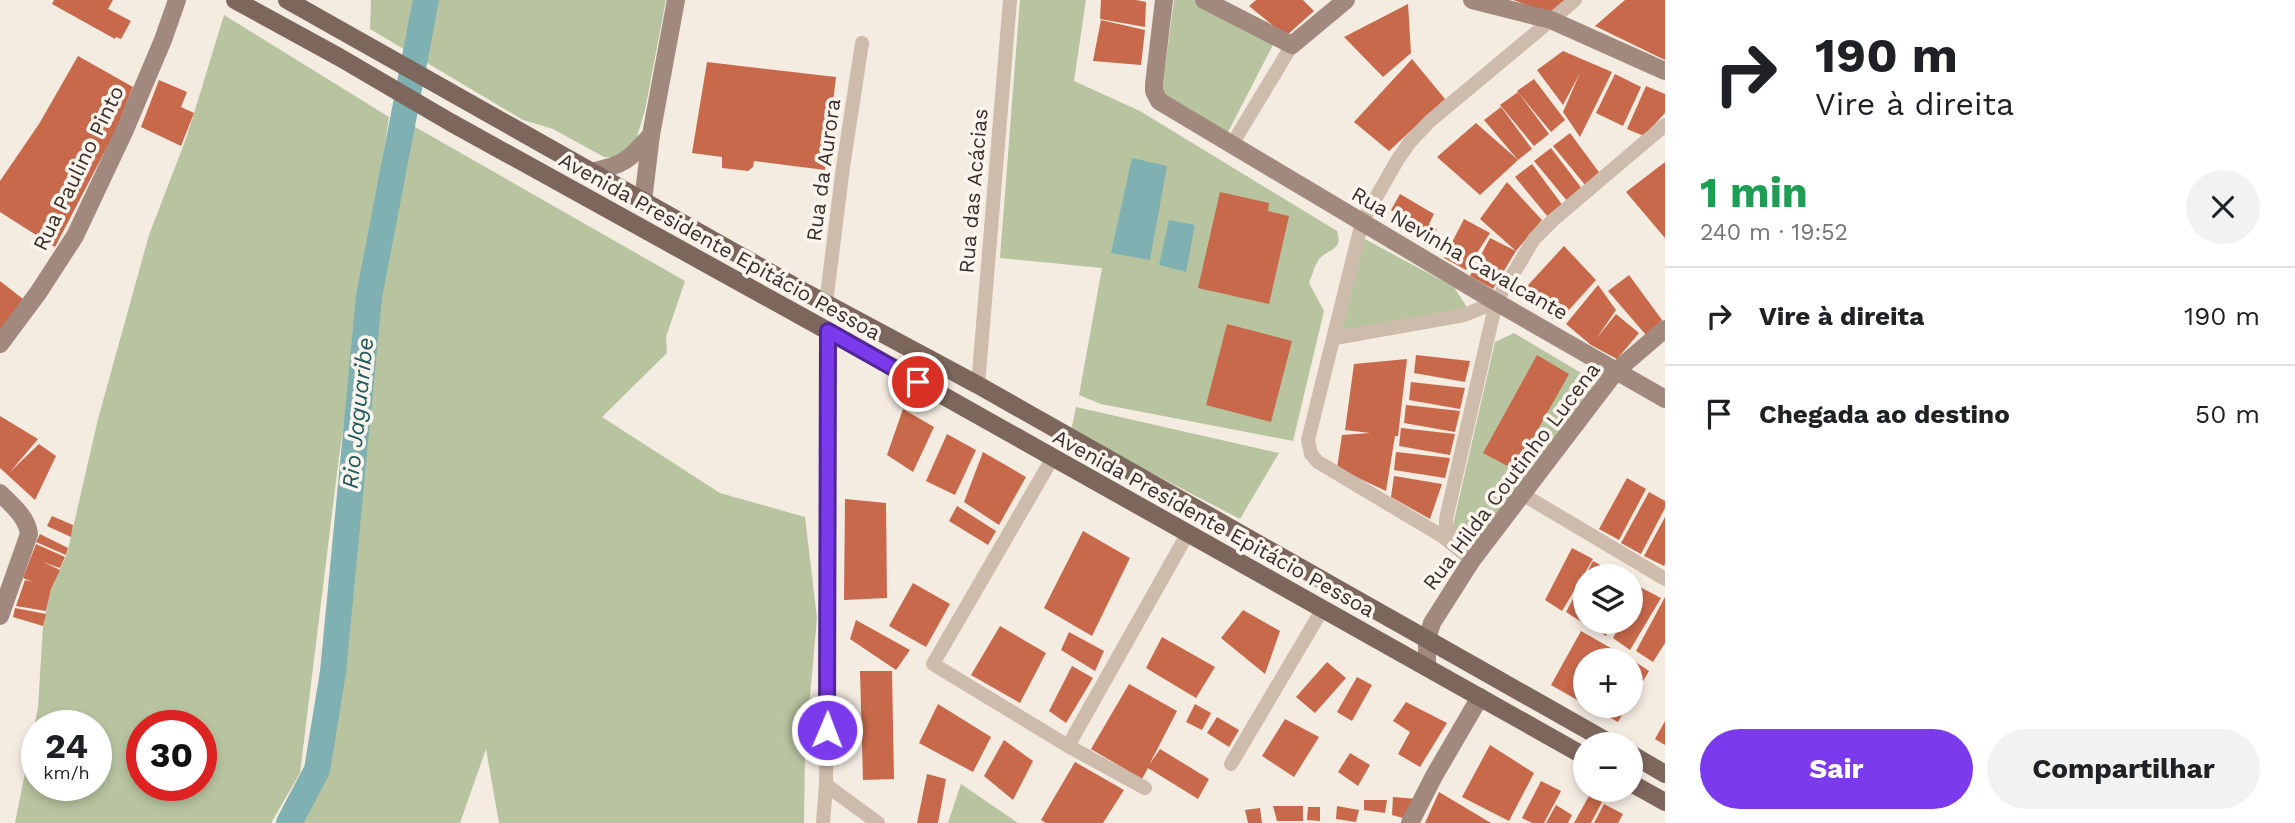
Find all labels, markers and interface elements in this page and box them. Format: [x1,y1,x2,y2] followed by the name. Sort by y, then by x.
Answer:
[1815,26,1958,84] text: 190 m
[1700,28,1791,119] icon: right
[27,81,129,255] street label: Rua Paulino Pinto
[1815,85,2014,123] text: Vire à direita
[801,97,845,243] street label: Rua da Aurora
[953,108,993,274] street label: Rua das Acácias
[555,147,885,345] street label: Avenida Presidente Epitácio Pessoa
[1700,168,1808,217] text: 1 min
[2186,170,2260,244] button: close
[1347,181,1573,325] street label: Rua Nevinha Cavalcante
[1700,219,1848,246] text: 240 m · 19:52
[1700,297,1738,335] icon: right
[1759,301,1924,331] text: Vire à direita
[2184,301,2260,331] text: 190 m
[337,336,379,490] water label: Rio Jaguaribe
[888,352,948,412] pin
[1417,357,1605,595] street label: Rua Hilda Coutinho Lucena
[899,363,937,401] icon: arrive
[1700,395,1738,433] icon: arrive
[1759,399,2010,429] text: Chegada ao destino
[2195,399,2260,429] text: 50 m
[1049,424,1379,622] street label: Avenida Presidente Epitácio Pessoa
[1573,564,1643,802] map controls
[1573,564,1643,634] button: layers
[1573,648,1643,718] button: +
[790,693,864,767] position arrow
[126,710,217,801] speed limit sign: 30
[45,725,88,767] text: 24
[1700,729,1973,809] button: Sair
[1987,729,2260,809] button: Compartilhar
[1573,732,1643,802] button: −
[43,762,90,783] text: km/h

